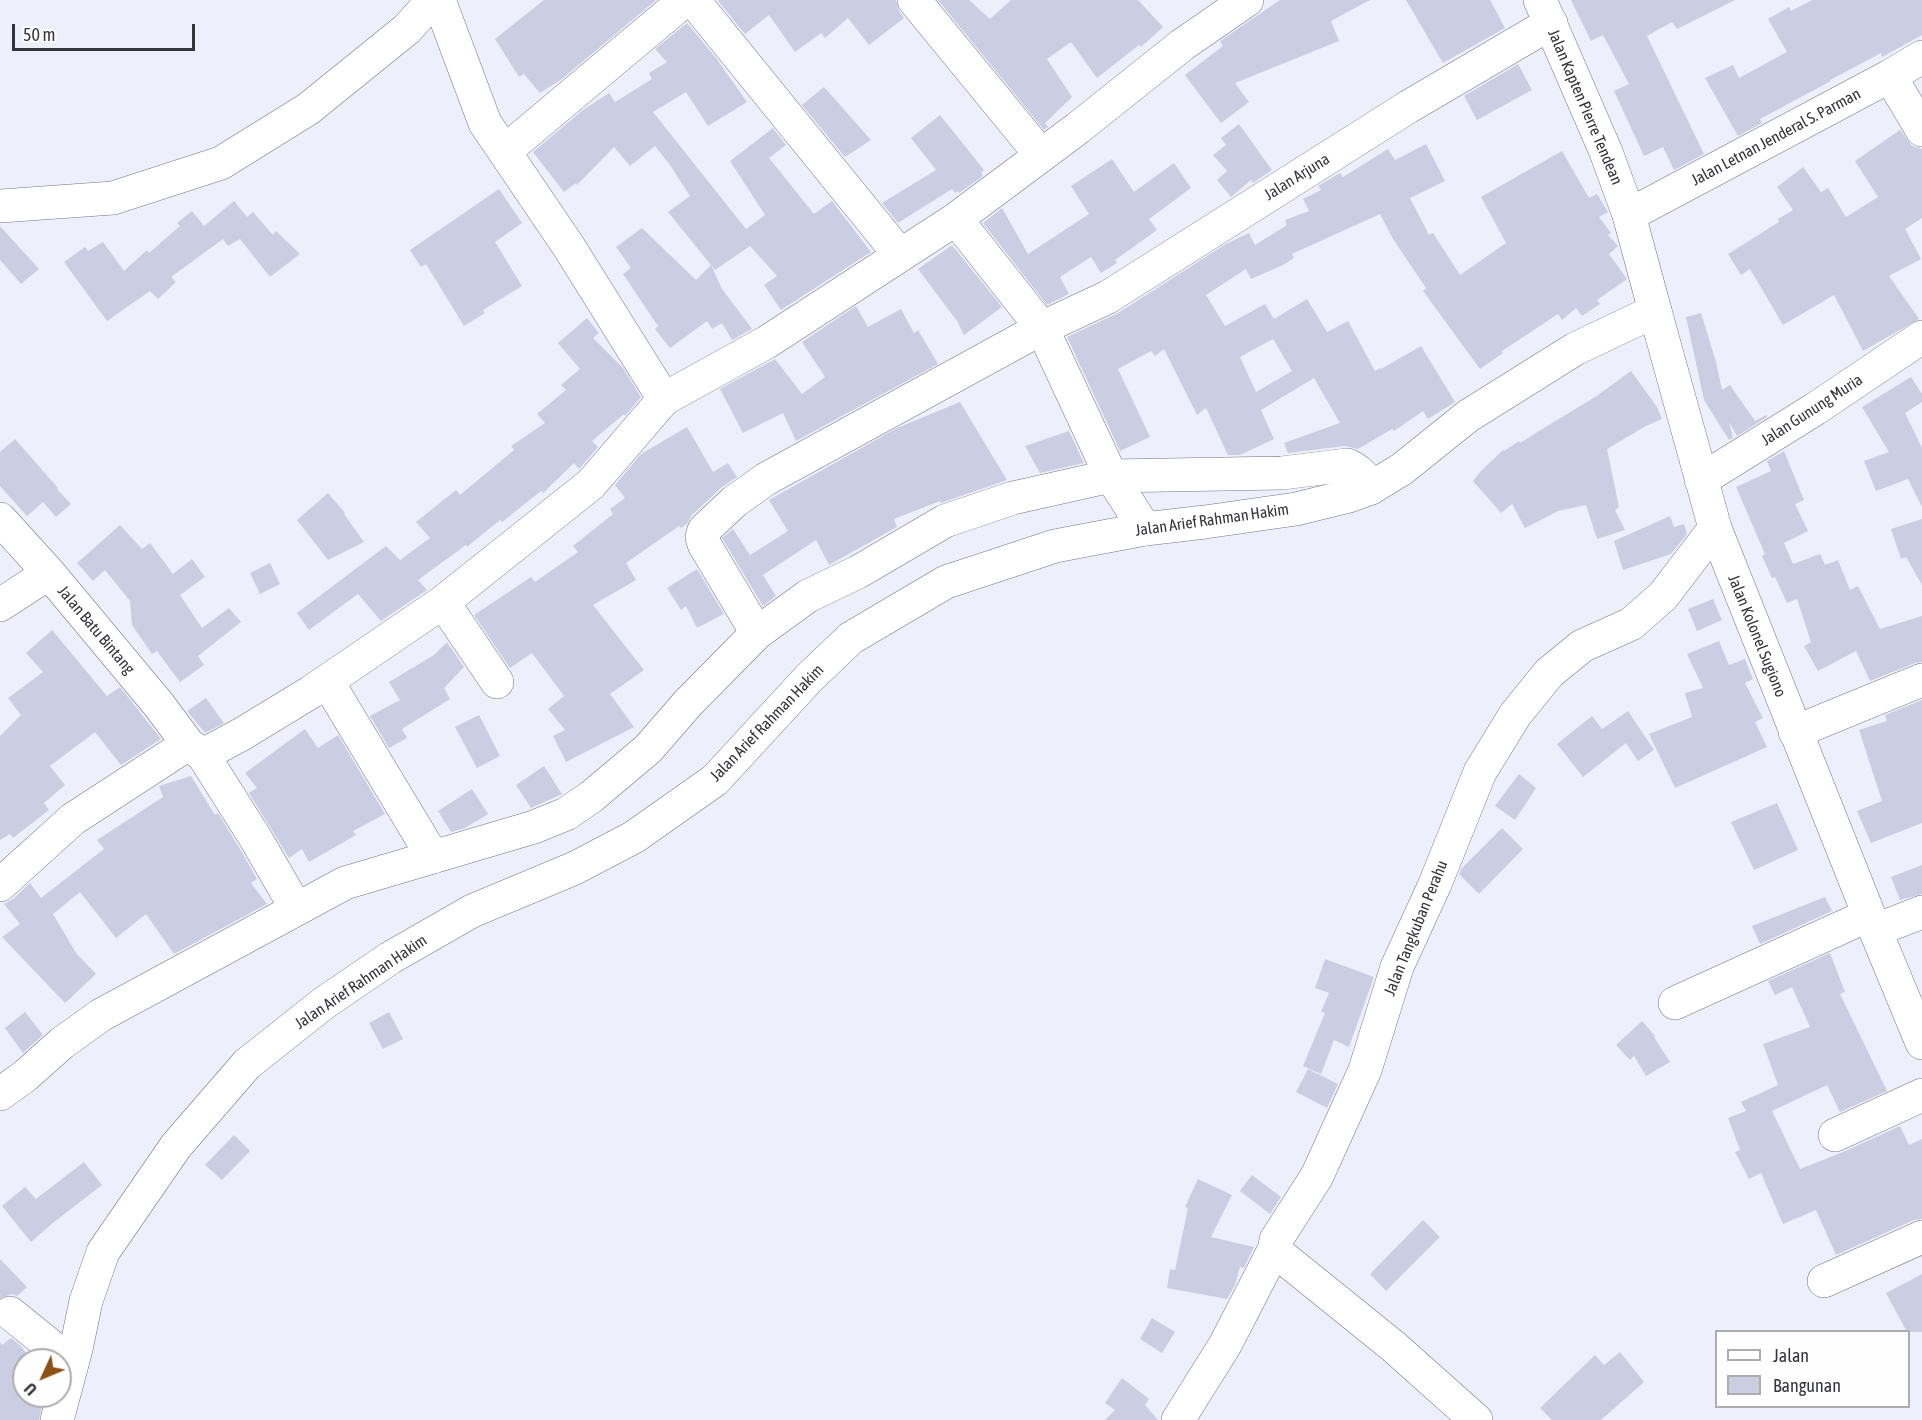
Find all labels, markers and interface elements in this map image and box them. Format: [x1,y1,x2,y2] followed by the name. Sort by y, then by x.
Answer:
[15,12,198,50] scale bar
[23,24,55,45] text: 50 m
[1544,26,1626,188] street label: Jalan Kapten Pierre Tendean
[1688,84,1864,190] street label: Jalan Letnan Jenderal S. Parman
[1261,149,1333,205] street label: Jalan Arjuna
[1758,370,1866,450] street label: Jalan Gunung Muria
[1134,500,1290,540] street label: Jalan Arief Rahman Hakim
[1724,572,1790,700] street label: Jalan Kolonel Sugiono
[53,582,139,678] street label: Jalan Batu Bintang
[706,661,828,785] street label: Jalan Arief Rahman Hakim
[1380,858,1452,998] street label: Jalan Tangkuban Perahu
[291,931,431,1033] street label: Jalan Arief Rahman Hakim
[1715,1330,1910,1408] legend
[1773,1345,1809,1366] text: Jalan
[12,1348,72,1408] north arrow
[1773,1375,1841,1396] text: Bangunan
[21,1379,40,1399] text: U

